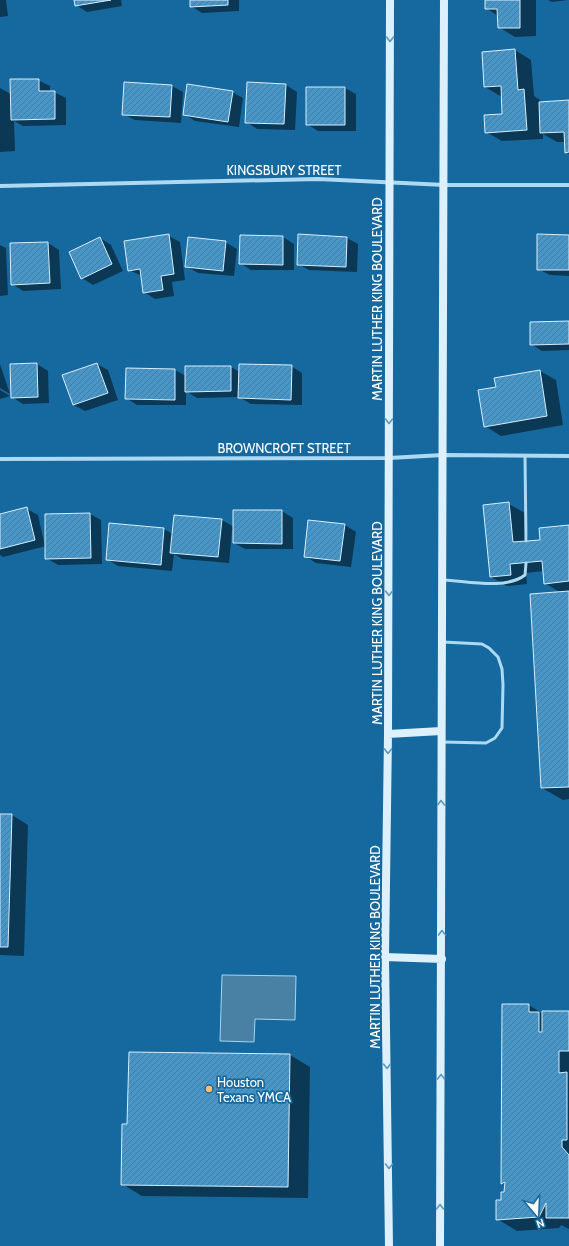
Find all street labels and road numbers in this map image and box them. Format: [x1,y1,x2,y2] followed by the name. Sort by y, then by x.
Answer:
[226,162,342,178] street label: KINGSBURY STREET
[369,197,385,401] street label: MARTIN LUTHER KING BOULEVARD
[217,440,351,456] street label: BROWNCROFT STREET
[369,521,385,725] street label: MARTIN LUTHER KING BOULEVARD
[367,845,383,1049] street label: MARTIN LUTHER KING BOULEVARD

